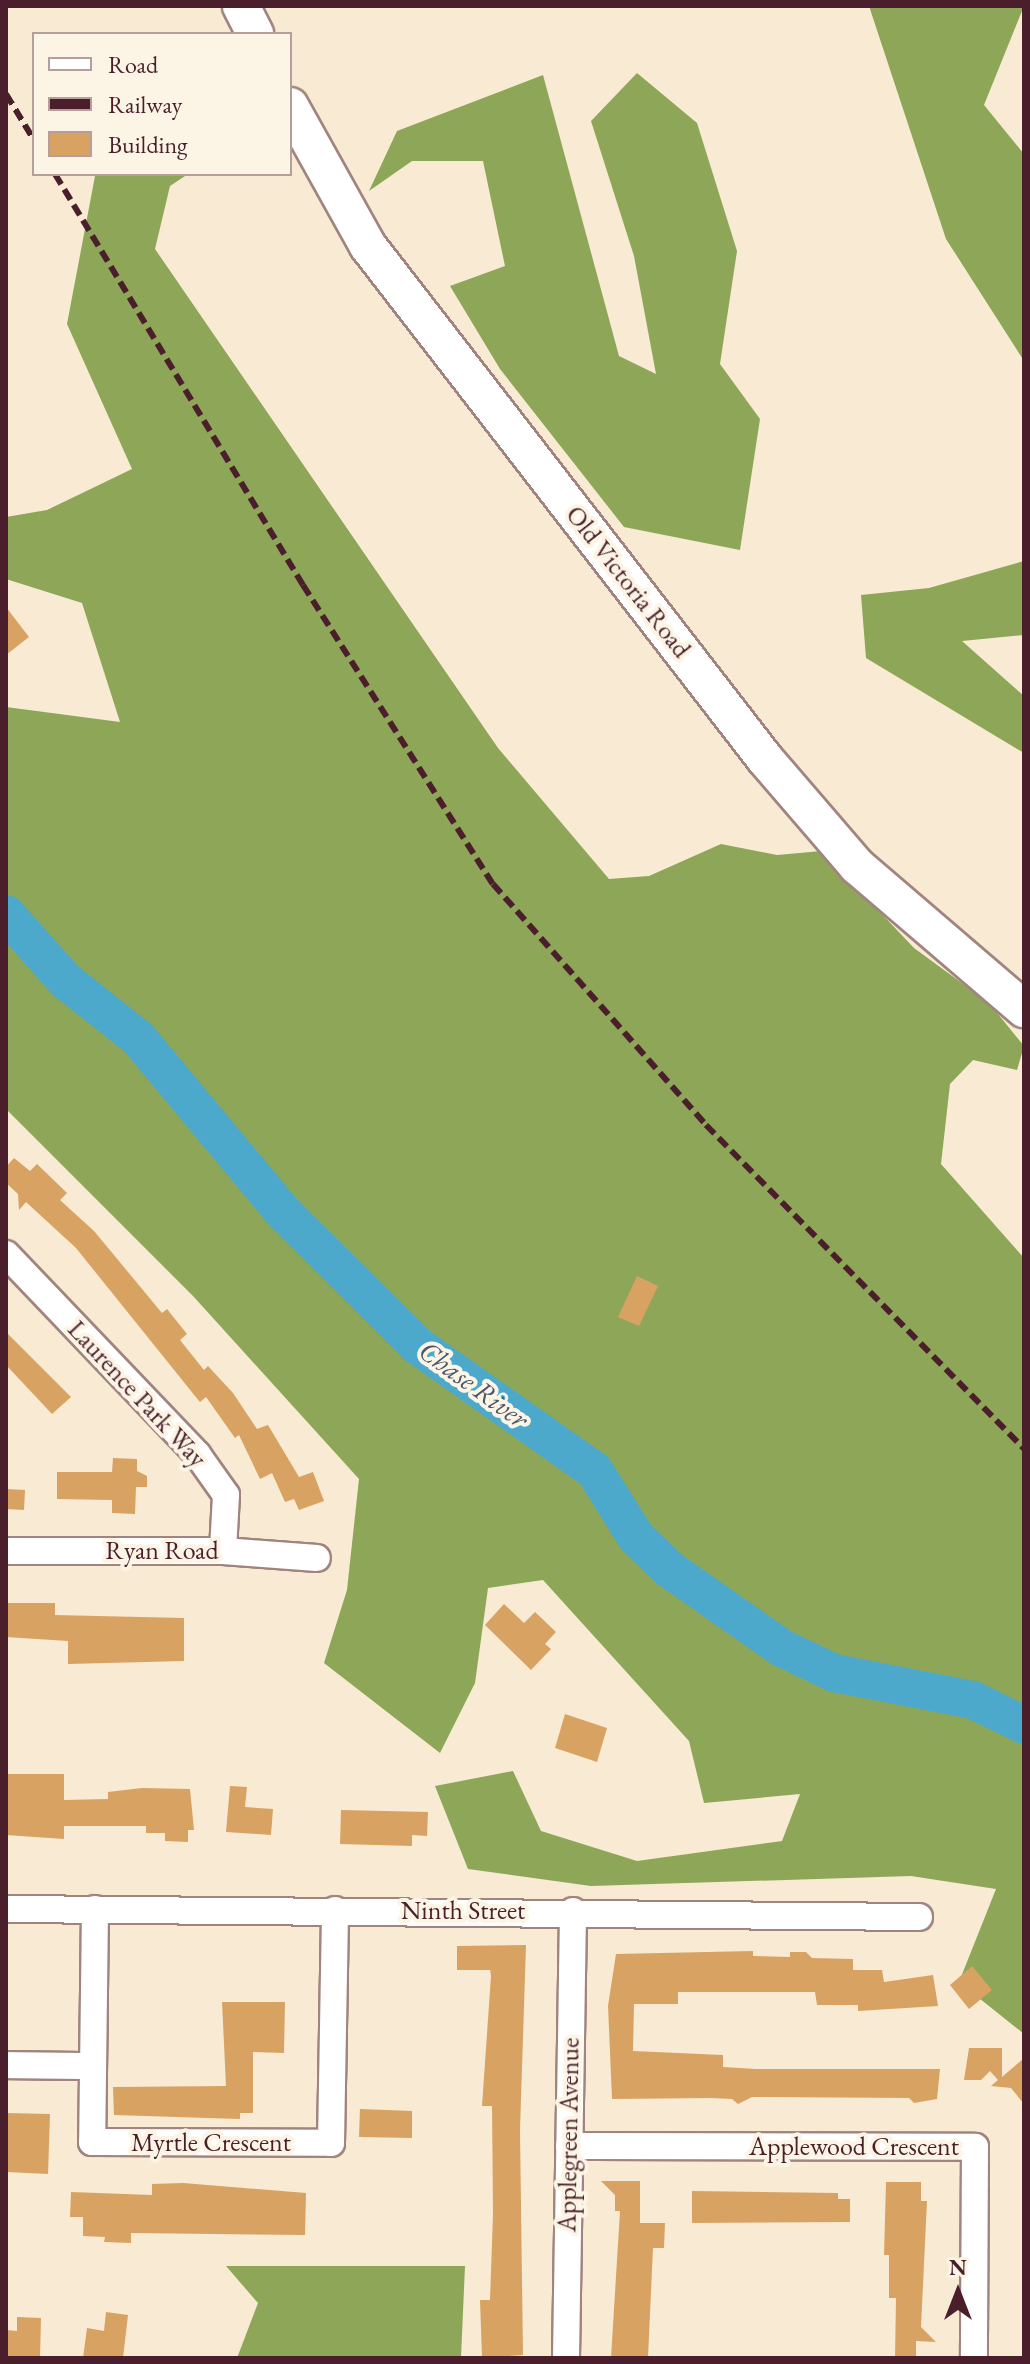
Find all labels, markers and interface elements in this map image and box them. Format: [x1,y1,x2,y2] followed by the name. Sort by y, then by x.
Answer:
[32,32,292,176] legend
[108,49,158,80] text: Road
[108,89,182,120] text: Railway
[108,129,188,160] text: Building
[559,500,697,664] street label: Old Victoria Road
[61,1314,213,1474] street label: Laurence Park Way
[413,1333,535,1435] water label: Chase River
[105,1535,219,1567] street label: Ryan Road
[401,1895,525,1927] street label: Ninth Street
[552,2037,586,2233] street label: Applegreen Avenue
[131,2127,291,2159] street label: Myrtle Crescent
[749,2131,959,2163] street label: Applewood Crescent
[918,2252,998,2332] north arrow
[949,2253,967,2282] text: N

